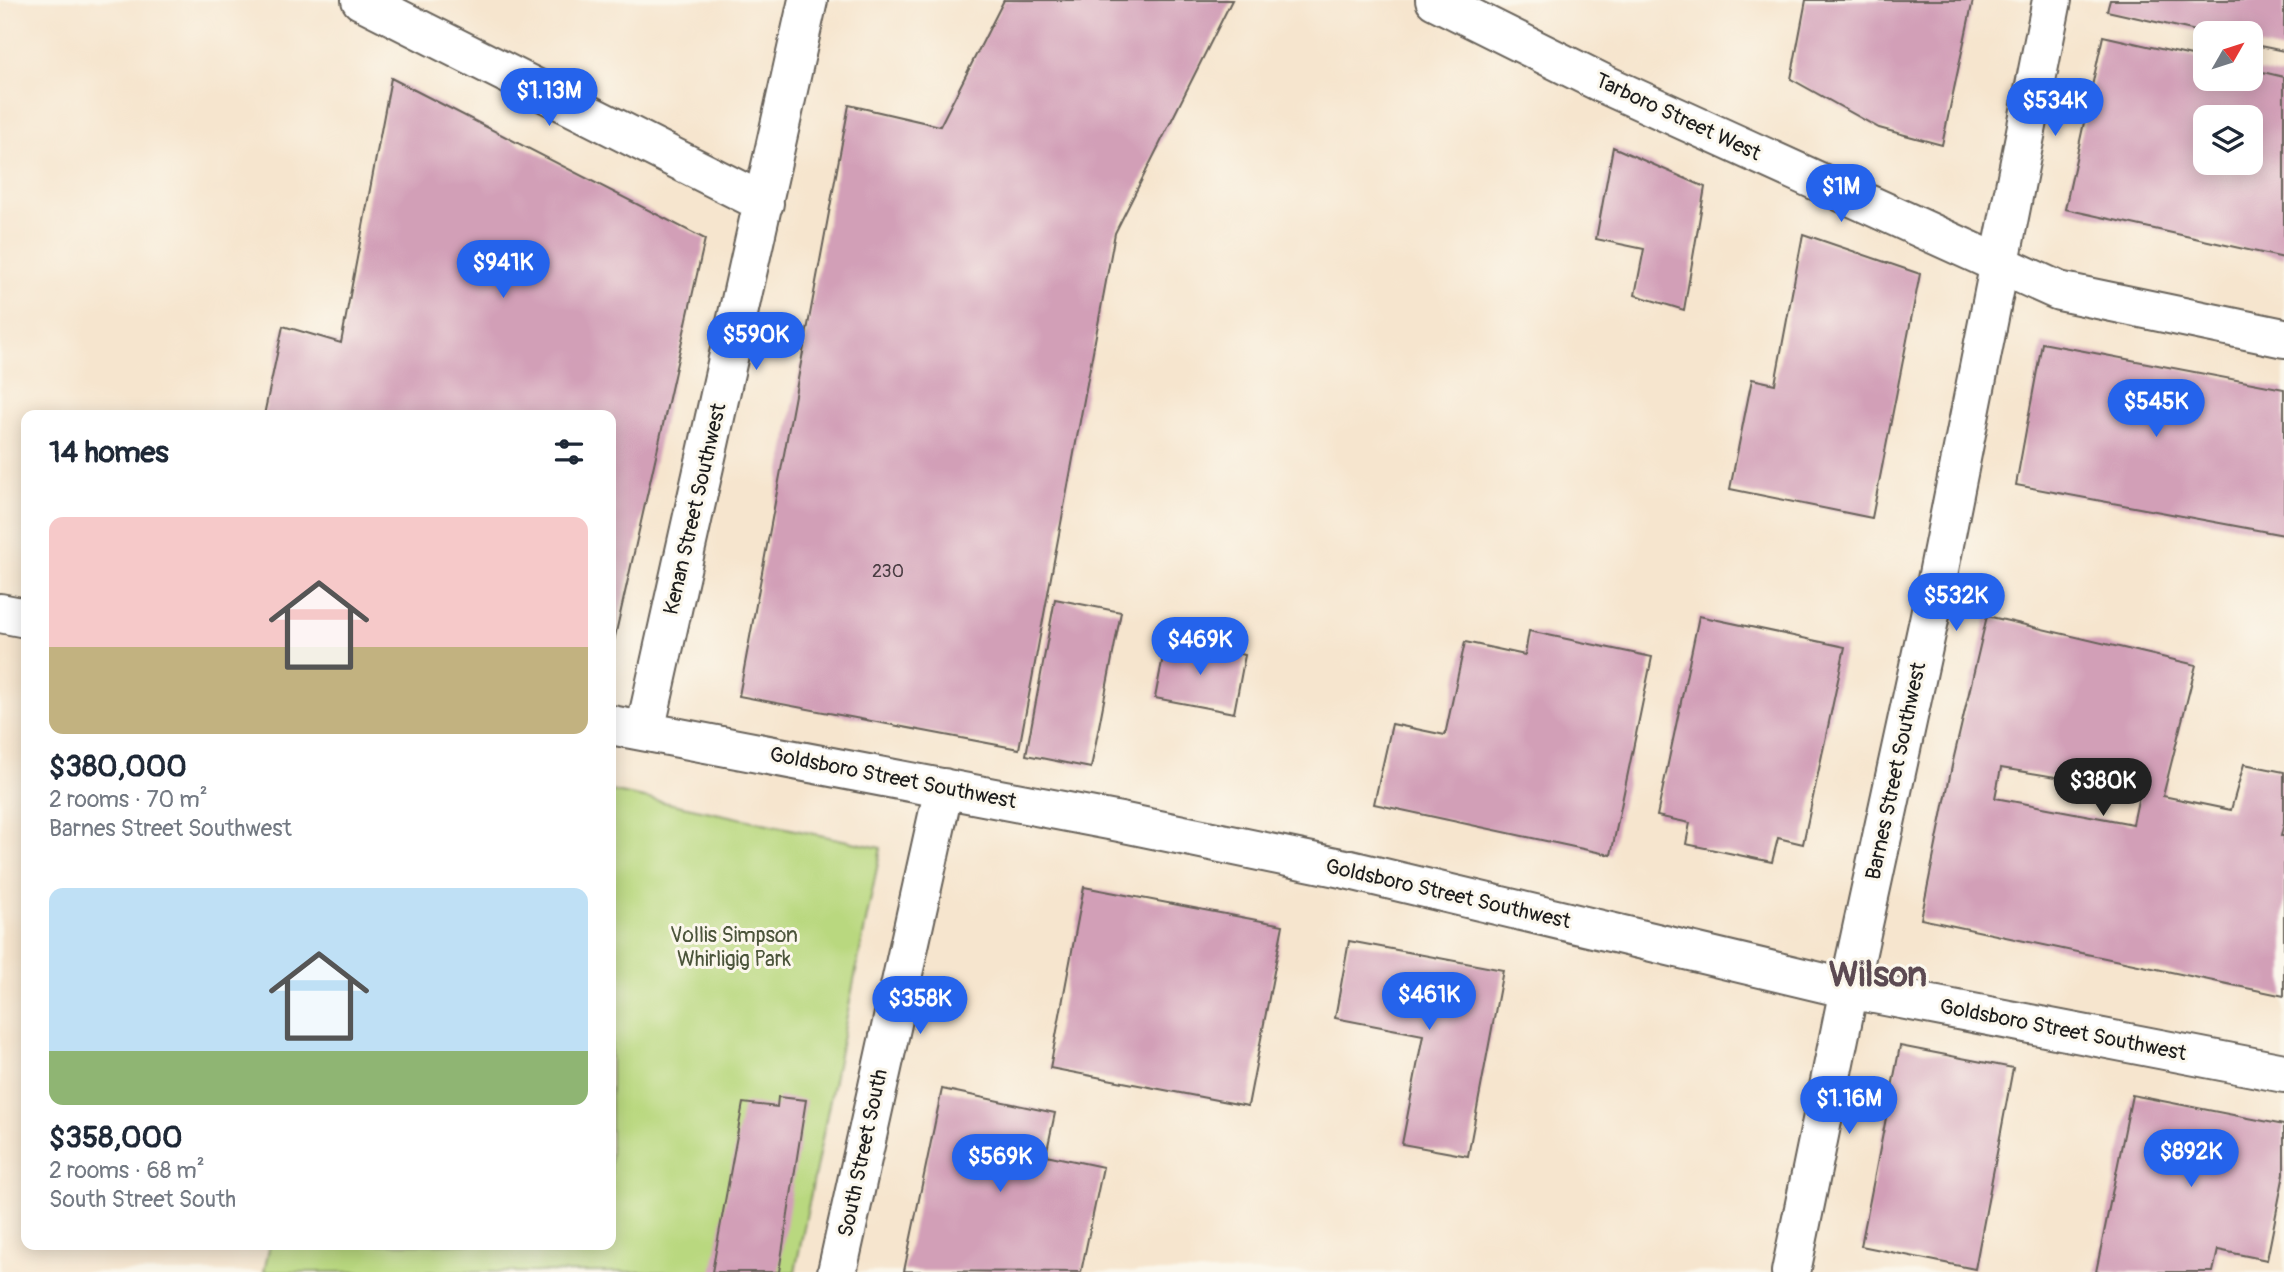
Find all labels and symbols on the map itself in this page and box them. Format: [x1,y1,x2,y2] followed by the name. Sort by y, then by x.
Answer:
[2193,21,2263,91] north arrow
[1591,67,1766,167] street label: Tarboro Street West
[492,68,606,128] pin: $1.13M
[2006,78,2104,138] pin: $534K
[1807,164,1875,224] pin: $1M
[454,240,552,300] pin: $941K
[707,312,805,372] pin: $590K
[2107,380,2205,439] pin: $545K
[658,400,733,617] street label: Kenan Street Southwest
[872,560,904,583] house number: 230
[1907,574,2005,633] pin: $532K
[1151,618,1249,677] pin: $469K
[1860,659,1932,882] street label: Barnes Street Southwest
[767,741,1019,815] street label: Goldsboro Street Southwest
[2054,758,2152,818] pin: $380K
[1323,853,1574,935] street label: Goldsboro Street Southwest
[670,922,798,973] park label: Vollis Simpson Whirligig Park
[1829,953,1927,997] district label: Wilson
[1380,972,1478,1032] pin: $461K
[871,976,969,1036] pin: $358K
[1937,993,2189,1067] street label: Goldsboro Street Southwest
[832,1067,894,1239] street label: South Street South
[1792,1076,1906,1136] pin: $1.16M
[2142,1130,2240,1189] pin: $892K
[951,1134,1049,1194] pin: $569K

